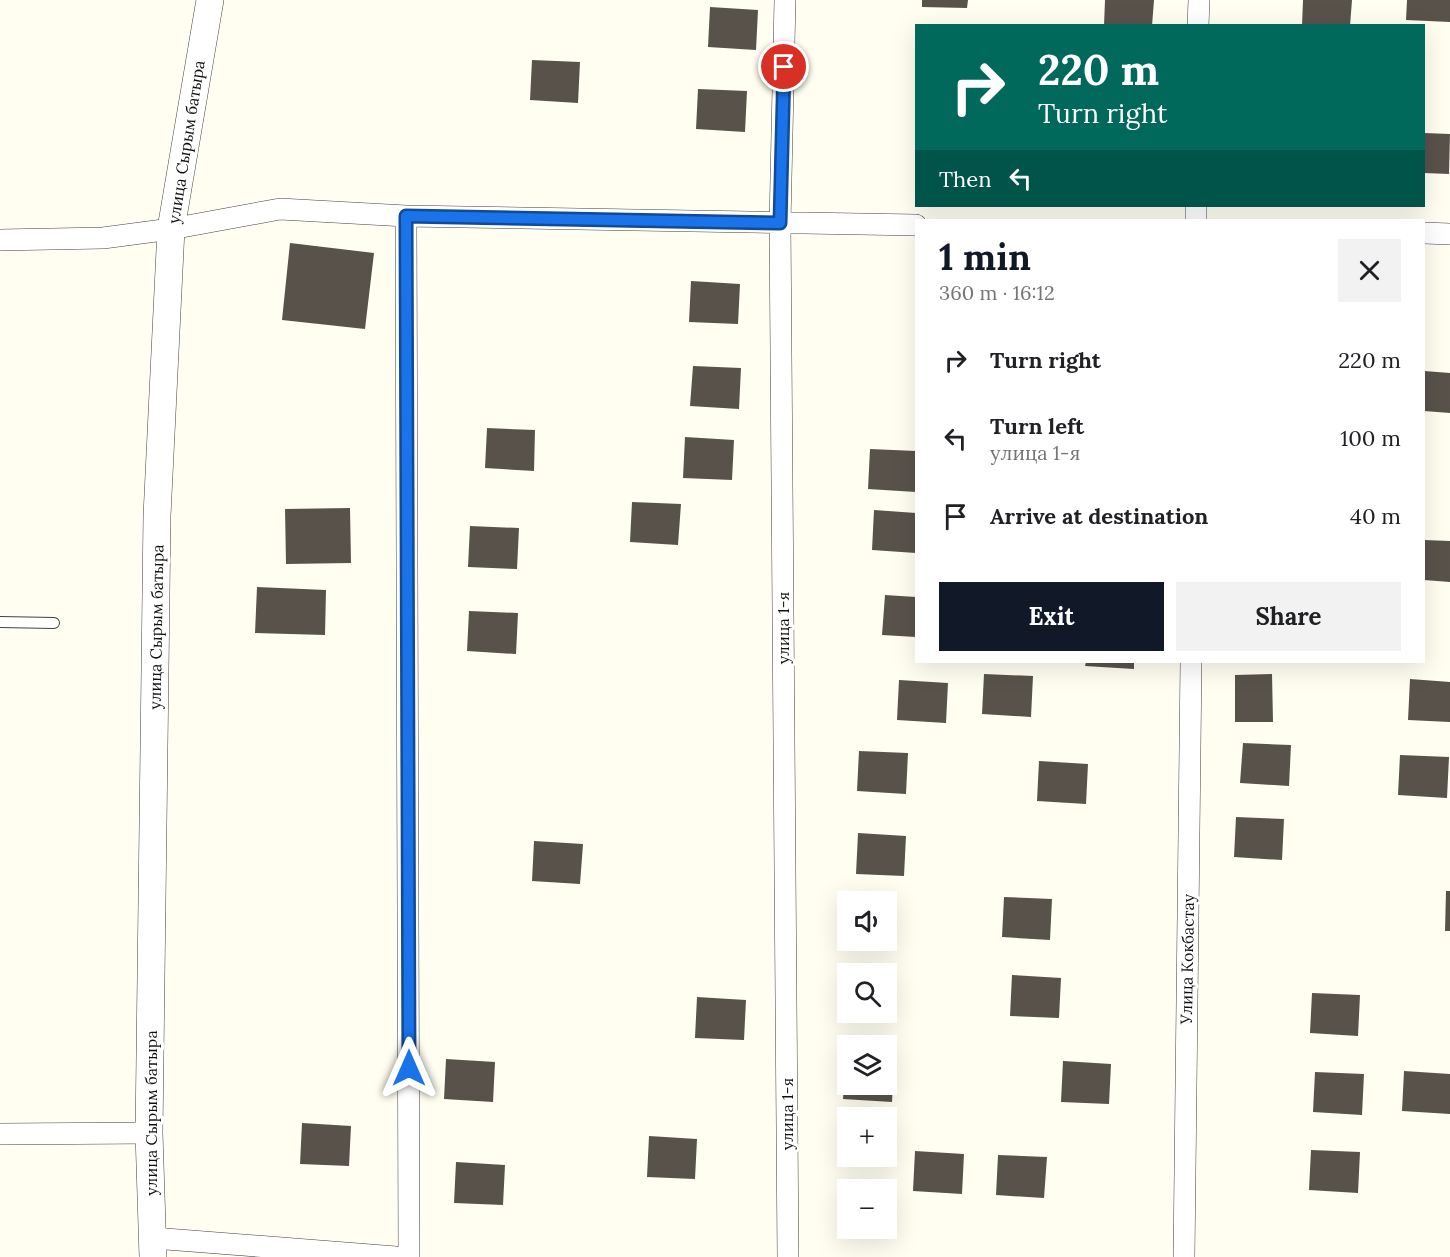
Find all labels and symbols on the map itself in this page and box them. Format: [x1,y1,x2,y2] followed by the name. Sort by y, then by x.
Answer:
[758,41,809,92] pin
[163,59,209,225] street label: улица Сырым батыра
[145,544,167,710] street label: улица Сырым батыра
[773,592,793,664] street label: улица 1-я
[1176,893,1198,1025] street label: Улица Кокбастау
[141,1030,161,1196] street label: улица Сырым батыра
[377,1036,441,1100] position arrow
[777,1078,797,1150] street label: улица 1-я

